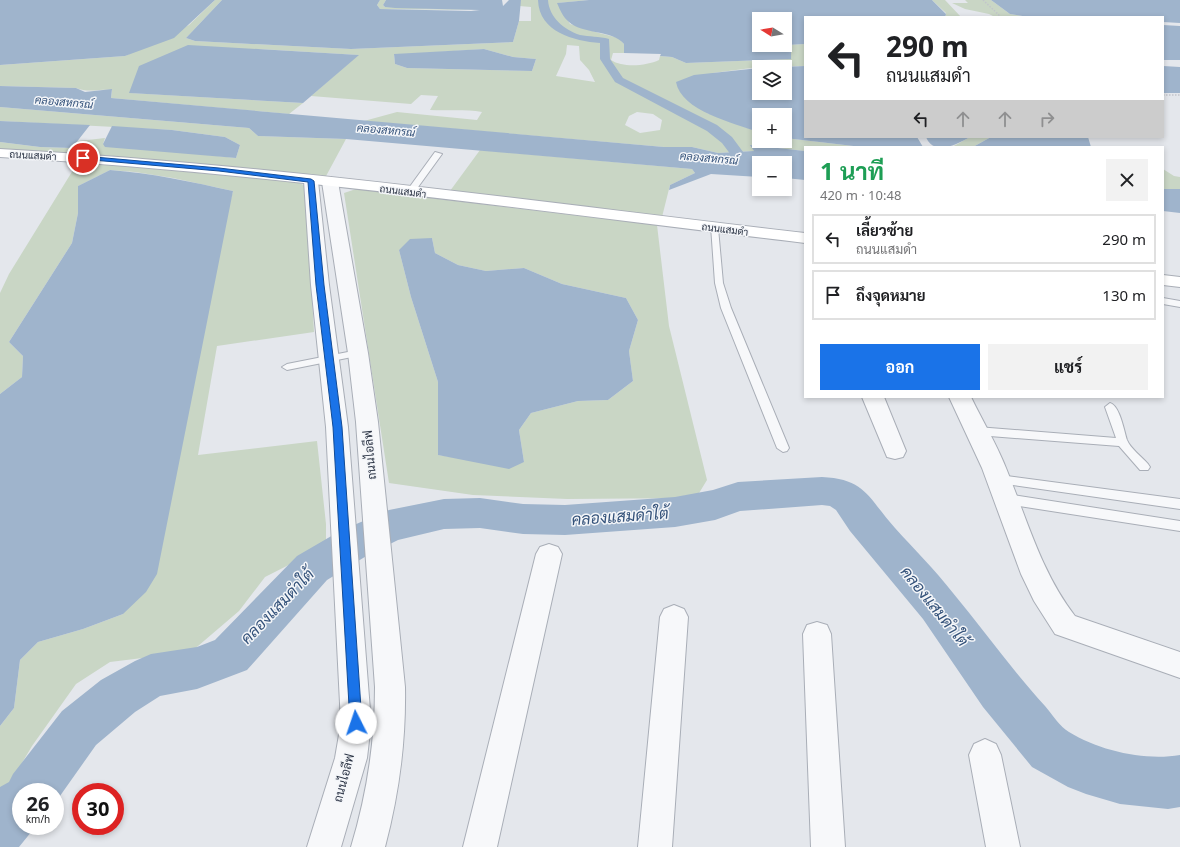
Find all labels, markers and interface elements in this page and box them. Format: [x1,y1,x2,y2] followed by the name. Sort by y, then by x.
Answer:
[752,12,792,52] north arrow
[752,12,792,196] map controls
[886,27,969,65] text: 290 m
[820,32,872,84] icon: left
[752,60,792,100] button: layers
[886,63,971,87] text: ถนนแสมดำ
[34,91,96,112] water label: คลองสหกรณ์
[752,108,792,148] button: +
[910,108,932,130] icon: left
[952,108,974,130] icon: ahead
[994,108,1016,130] icon: ahead
[1036,108,1058,130] icon: right
[356,119,418,140] water label: คลองสหกรณ์
[66,141,100,175] pin
[9,147,57,163] street label: ถนนแสมดำ
[72,147,94,169] icon: arrive
[679,147,741,168] water label: คลองสหกรณ์
[820,154,884,187] text: 1 นาที
[752,156,792,196] button: −
[1106,159,1148,201] button: close
[379,181,427,201] street label: ถนนแสมดำ
[820,186,901,204] text: 420 m · 10:48
[701,219,749,239] street label: ถนนแสมดำ
[856,220,913,240] text: เลี้ยวซ้าย
[822,228,844,250] icon: left
[1102,229,1146,249] text: 290 m
[856,240,917,258] text: ถนนแสมดำ
[822,284,844,306] icon: arrive
[856,285,926,305] text: ถึงจุดหมาย
[1102,285,1146,305] text: 130 m
[820,344,980,390] button: ออก
[988,344,1148,390] button: แชร์
[359,430,380,480] street label: ถนนไอลีฟ
[571,501,672,530] water label: คลองแสมดำใต้
[235,561,321,649] water label: คลองแสมดำใต้
[896,561,976,653] water label: คลองแสมดำใต้
[335,702,377,744] position arrow
[329,752,358,804] street label: ถนนไอลีฟ
[72,783,124,835] speed limit sign: 30
[27,790,49,817] text: 26
[26,812,50,826] text: km/h

